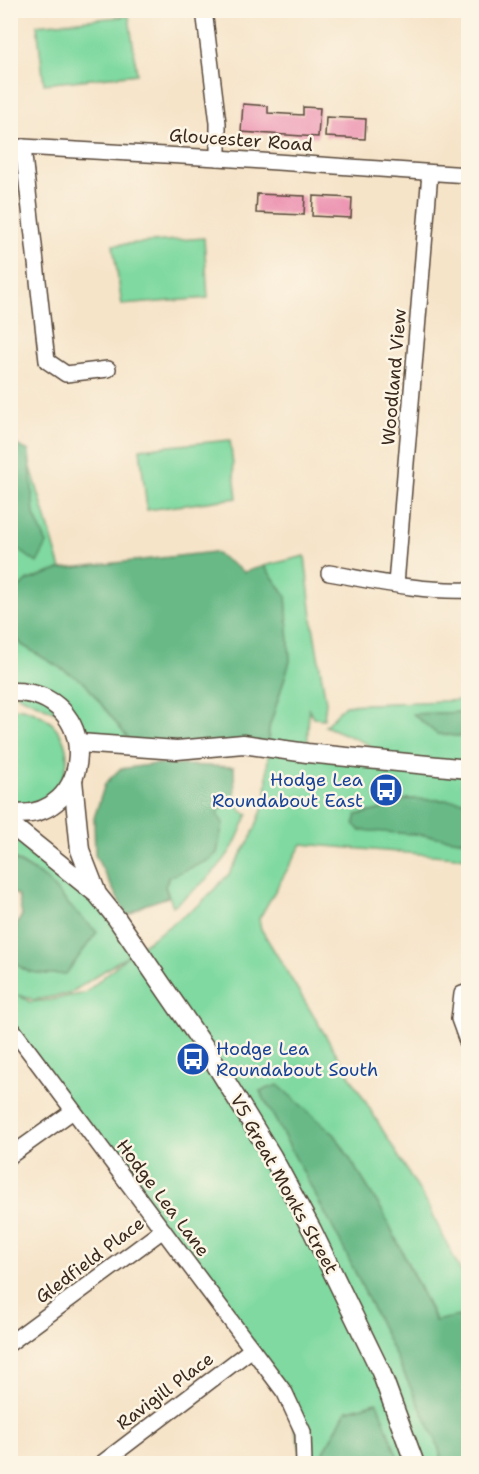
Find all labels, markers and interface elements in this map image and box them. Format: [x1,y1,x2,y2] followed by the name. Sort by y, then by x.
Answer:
[168,123,314,157] street label: Gloucester Road
[376,307,412,446] street label: Woodland View
[212,768,363,813] place label: Hodge Lea Roundabout East
[368,772,404,808] bus stop icon: Hodge Lea Roundabout East
[216,1037,378,1082] place label: Hodge Lea Roundabout South
[175,1041,211,1077] bus stop icon: Hodge Lea Roundabout South
[224,1090,344,1278] street label: V5 Great Monks Street
[111,1134,215,1262] street label: Hodge Lea Lane
[31,1211,149,1309] street label: Gledfield Place
[112,1347,218,1435] street label: Ravigill Place

